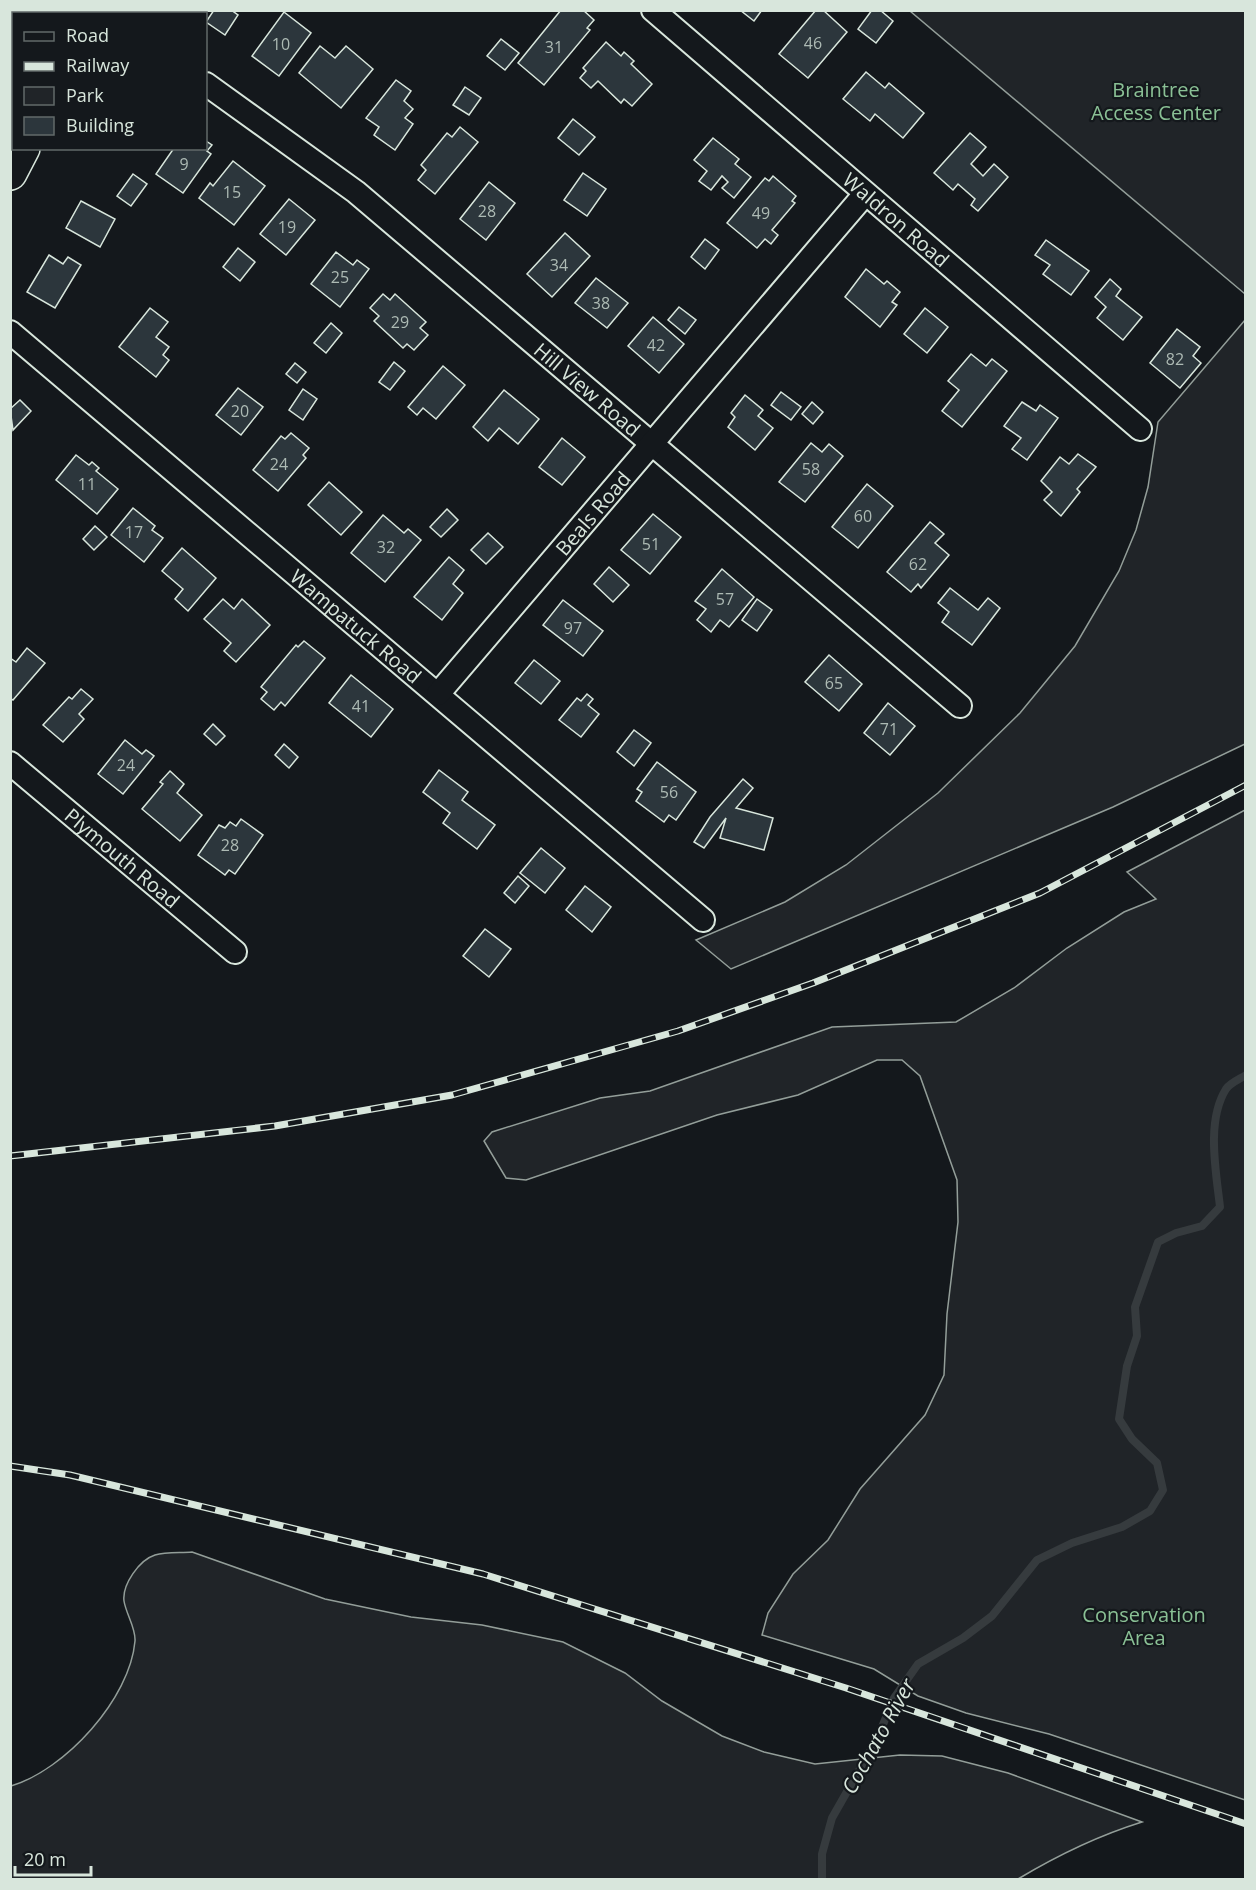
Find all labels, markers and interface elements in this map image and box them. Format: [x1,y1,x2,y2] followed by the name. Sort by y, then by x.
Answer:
[12,12,207,150] legend
[66,23,109,47] text: Road
[804,32,822,54] house number: 46
[272,33,290,55] house number: 10
[545,36,563,58] house number: 31
[66,53,130,77] text: Railway
[1091,76,1221,126] park label: Braintree Access Center
[66,83,104,107] text: Park
[66,113,134,137] text: Building
[179,153,189,175] house number: 9
[837,166,955,273] street label: Waldron Road
[223,181,241,203] house number: 15
[478,200,496,222] house number: 28
[752,202,770,224] house number: 49
[278,216,296,238] house number: 19
[550,254,568,276] house number: 34
[331,266,349,288] house number: 25
[592,292,610,314] house number: 38
[391,311,409,333] house number: 29
[647,334,665,356] house number: 42
[529,336,647,442] street label: Hill View Road
[1166,348,1184,370] house number: 82
[231,400,249,422] house number: 20
[270,453,288,475] house number: 24
[802,458,820,480] house number: 58
[549,465,636,561] street label: Beals Road
[78,473,96,495] house number: 11
[854,505,872,527] house number: 60
[125,521,143,543] house number: 17
[642,533,660,555] house number: 51
[377,536,395,558] house number: 32
[909,553,927,575] house number: 62
[285,563,428,689] street label: Wampatuck Road
[716,588,734,610] house number: 57
[564,617,582,639] house number: 97
[825,672,843,694] house number: 65
[352,695,370,717] house number: 41
[880,718,898,740] house number: 71
[117,754,135,776] house number: 24
[660,781,678,803] house number: 56
[59,801,186,914] street label: Plymouth Road
[221,834,239,856] house number: 28
[1082,1601,1206,1651] park label: Conservation Area
[835,1673,922,1799] water label: Cochato River
[15,1839,92,1877] scale bar
[24,1847,66,1871] text: 20 m

